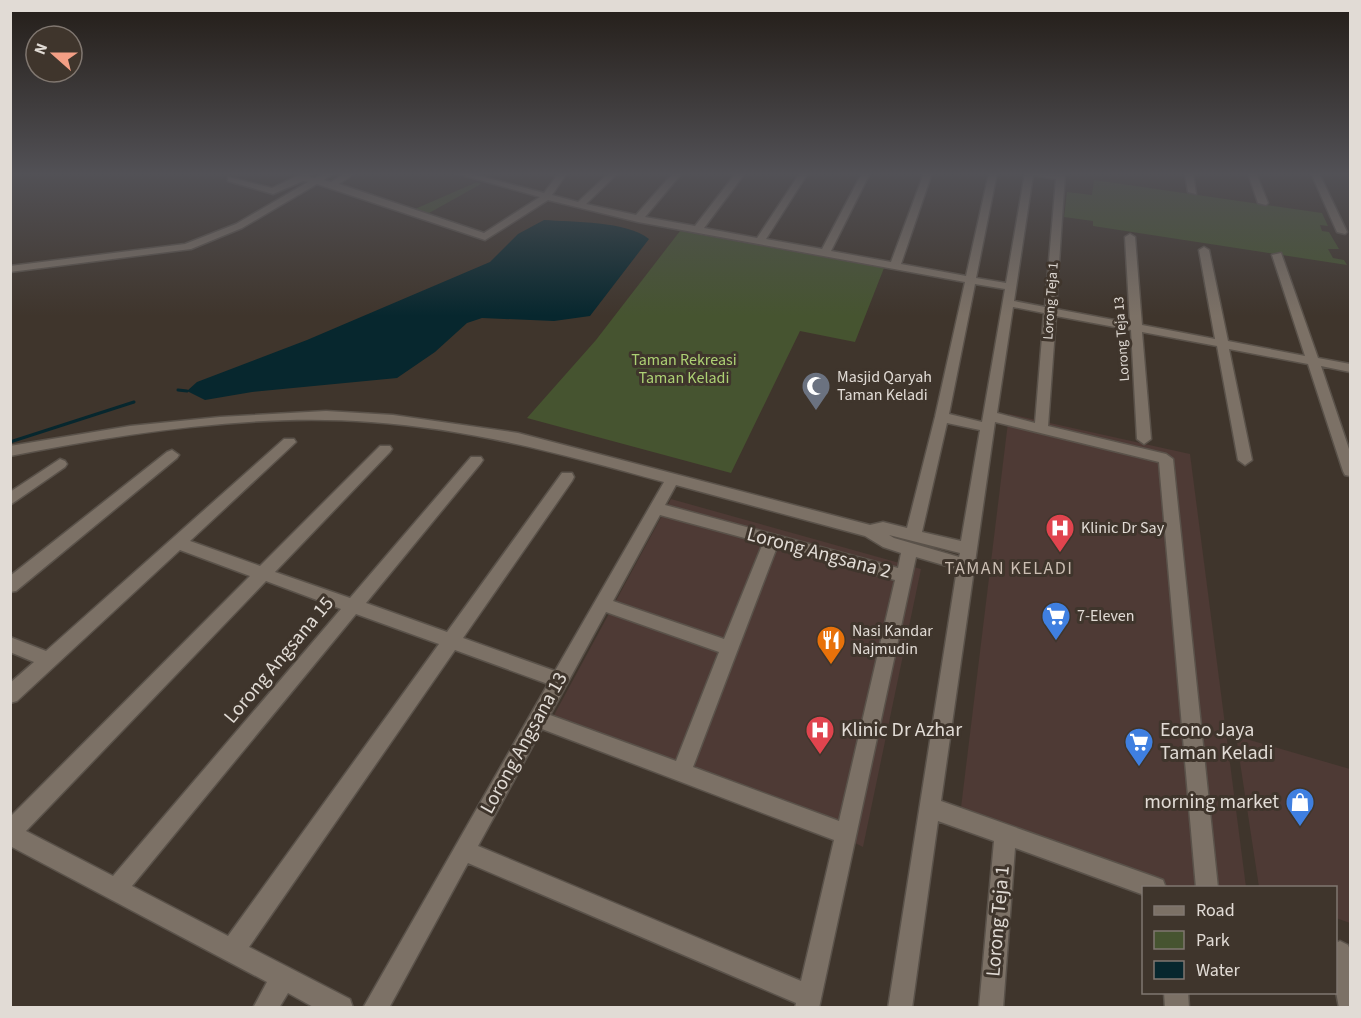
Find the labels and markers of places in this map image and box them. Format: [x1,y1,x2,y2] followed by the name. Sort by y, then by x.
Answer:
[837,366,932,406] place label: Masjid Qaryah Taman Keladi
[800,370,832,412] mosque icon: Masjid Qaryah Taman Keladi
[1044,512,1076,554] hospital icon: Klinic Dr Say
[1081,517,1165,539] place label: Klinic Dr Say
[1040,600,1072,642] supermarket icon: 7-Eleven
[1077,605,1135,627] place label: 7-Eleven
[852,620,933,660] place label: Nasi Kandar Najmudin
[815,624,847,666] restaurant icon: Nasi Kandar Najmudin
[804,714,836,756] hospital icon: Klinic Dr Azhar
[841,716,962,744] place label: Klinic Dr Azhar
[1160,716,1274,767] place label: Econo Jaya Taman Keladi
[1123,726,1155,768] supermarket icon: Econo Jaya Taman Keladi
[1284,786,1316,828] shop icon: morning market
[1144,788,1279,816] place label: morning market

